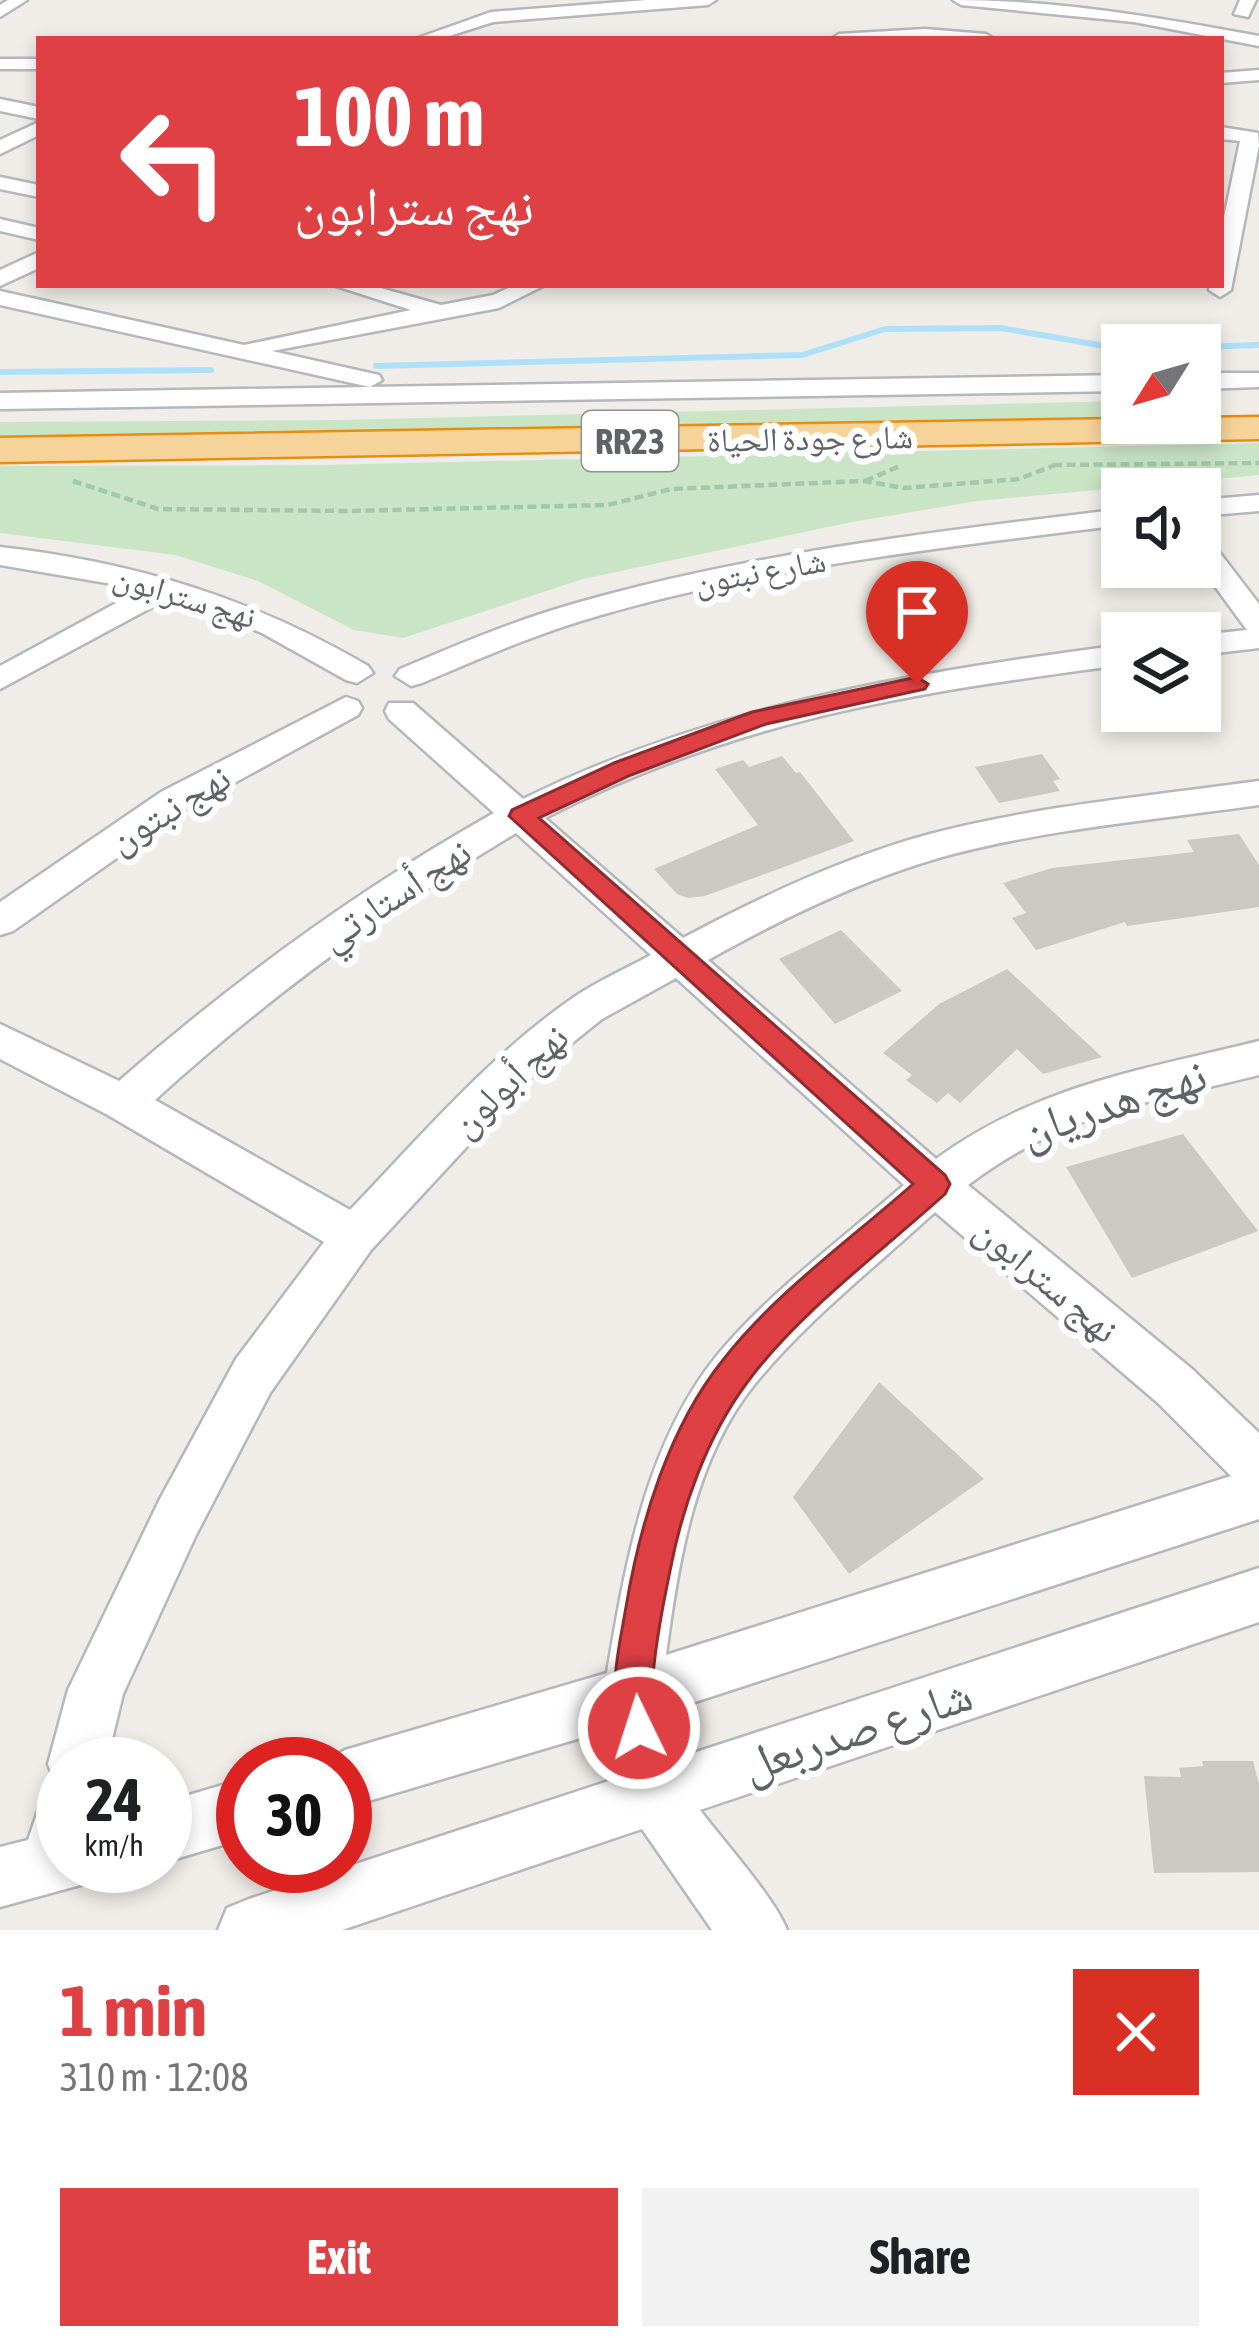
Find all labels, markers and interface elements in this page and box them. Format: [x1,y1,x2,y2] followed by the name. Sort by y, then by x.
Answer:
[294,68,484,164] text: 100 m
[96,84,252,240] icon: left
[294,175,534,236] text: نهج سترابون
[1101,324,1221,444] north arrow
[1101,324,1221,732] map controls
[582,411,678,471] road number: RR23
[707,417,913,461] street label: شارع جودة الحياة
[1101,468,1221,588] button: sound
[691,541,829,603] street label: شارع نبتون
[108,556,261,638] street label: نهج سترابون
[866,561,968,684] pin
[884,579,950,645] icon: arrive
[1101,612,1221,732] button: layers
[100,755,240,865] street label: نهج نبتون
[311,829,484,967] street label: نهج أستارتي
[441,1014,580,1148] street label: نهج أبولون
[1013,1046,1214,1161] street label: نهج هدريان
[964,1206,1128,1355] street label: نهج سترابون
[576,1665,702,1791] position arrow
[735,1666,980,1795] street label: شارع صدربعل
[216,1737,372,1893] speed limit sign: 30
[86,1765,142,1834] text: 24
[84,1828,144,1862] text: km/h
[60,1969,207,2051] text: 1 min
[1073,1969,1199,2095] button: close
[60,2055,249,2099] text: 310 m · 12:08
[60,2188,618,2326] button: Exit
[642,2188,1199,2326] button: Share

